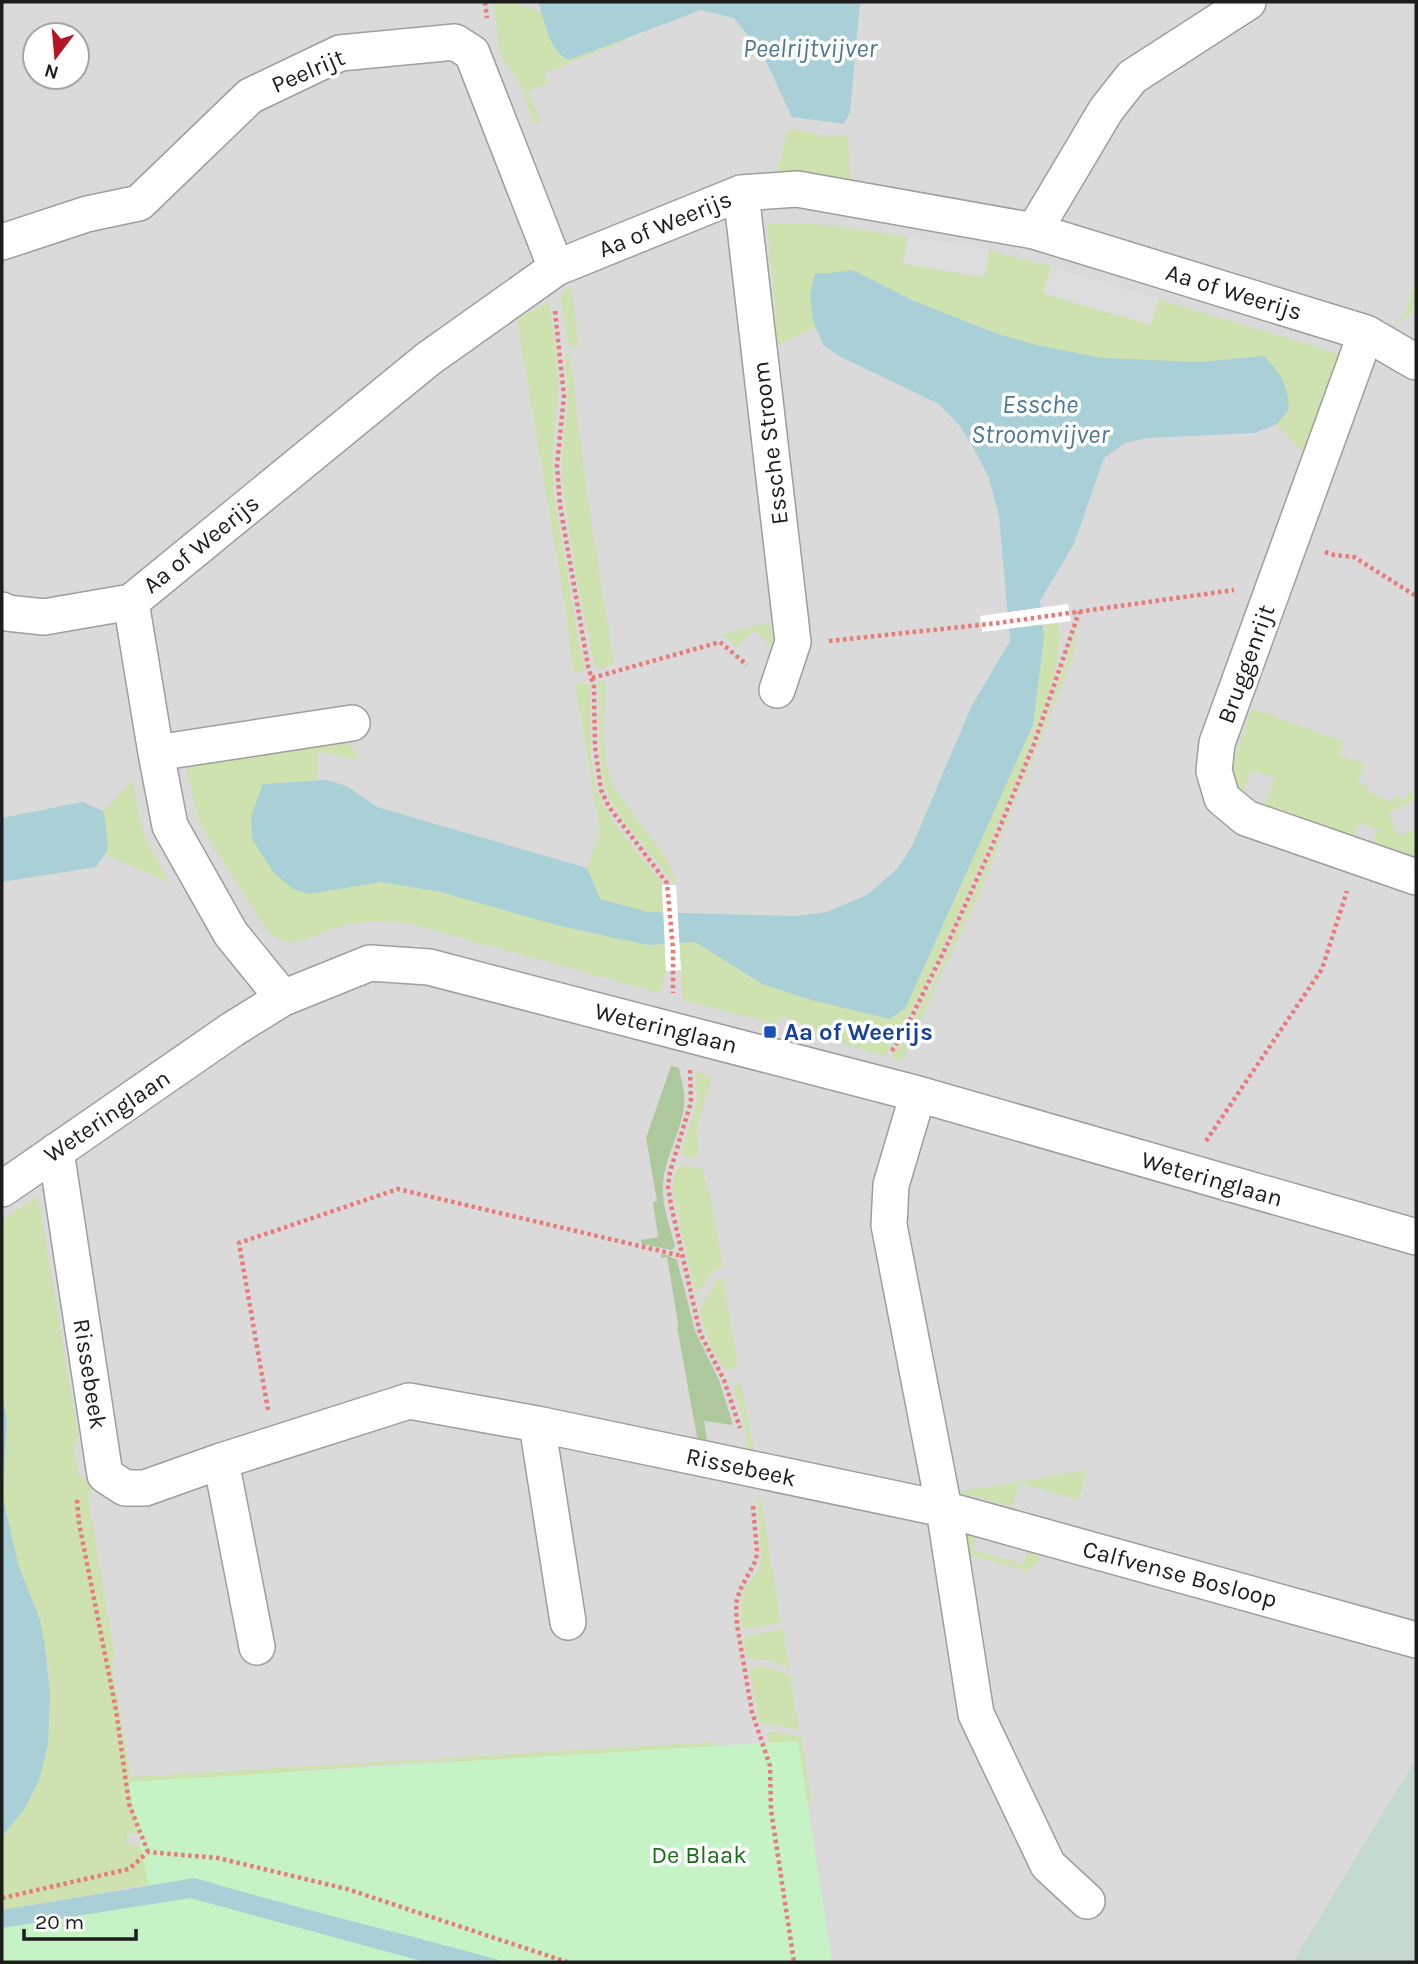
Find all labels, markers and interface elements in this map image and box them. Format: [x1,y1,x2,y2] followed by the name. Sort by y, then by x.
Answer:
[21,21,91,91] north arrow
[743,33,878,64] water label: Peelrijtvijver
[267,43,349,99] street label: Peelrijt
[42,59,61,84] text: N
[594,185,736,263] street label: Aa of Weerijs
[1162,258,1306,326] street label: Aa of Weerijs
[746,360,794,526] street label: Essche Stroom
[971,389,1110,450] water label: Essche Stroomvijver
[137,489,265,599] street label: Aa of Weerijs
[1212,601,1280,727] street label: Bruggenrijt
[592,997,740,1059] street label: Weteringlaan
[784,1018,933,1046] place label: Aa of Weerijs
[762,1024,778,1040] marker: Aa of Weerijs
[39,1064,175,1168] street label: Weteringlaan
[1138,1145,1286,1213] street label: Weteringlaan
[67,1317,113,1431] street label: Rissebeek
[683,1442,799,1492] street label: Rissebeek
[1080,1535,1280,1613] street label: Calfvense Bosloop
[651,1841,747,1869] park label: De Blaak
[24,1898,136,1942] scale bar
[35,1910,84,1934] text: 20 m

